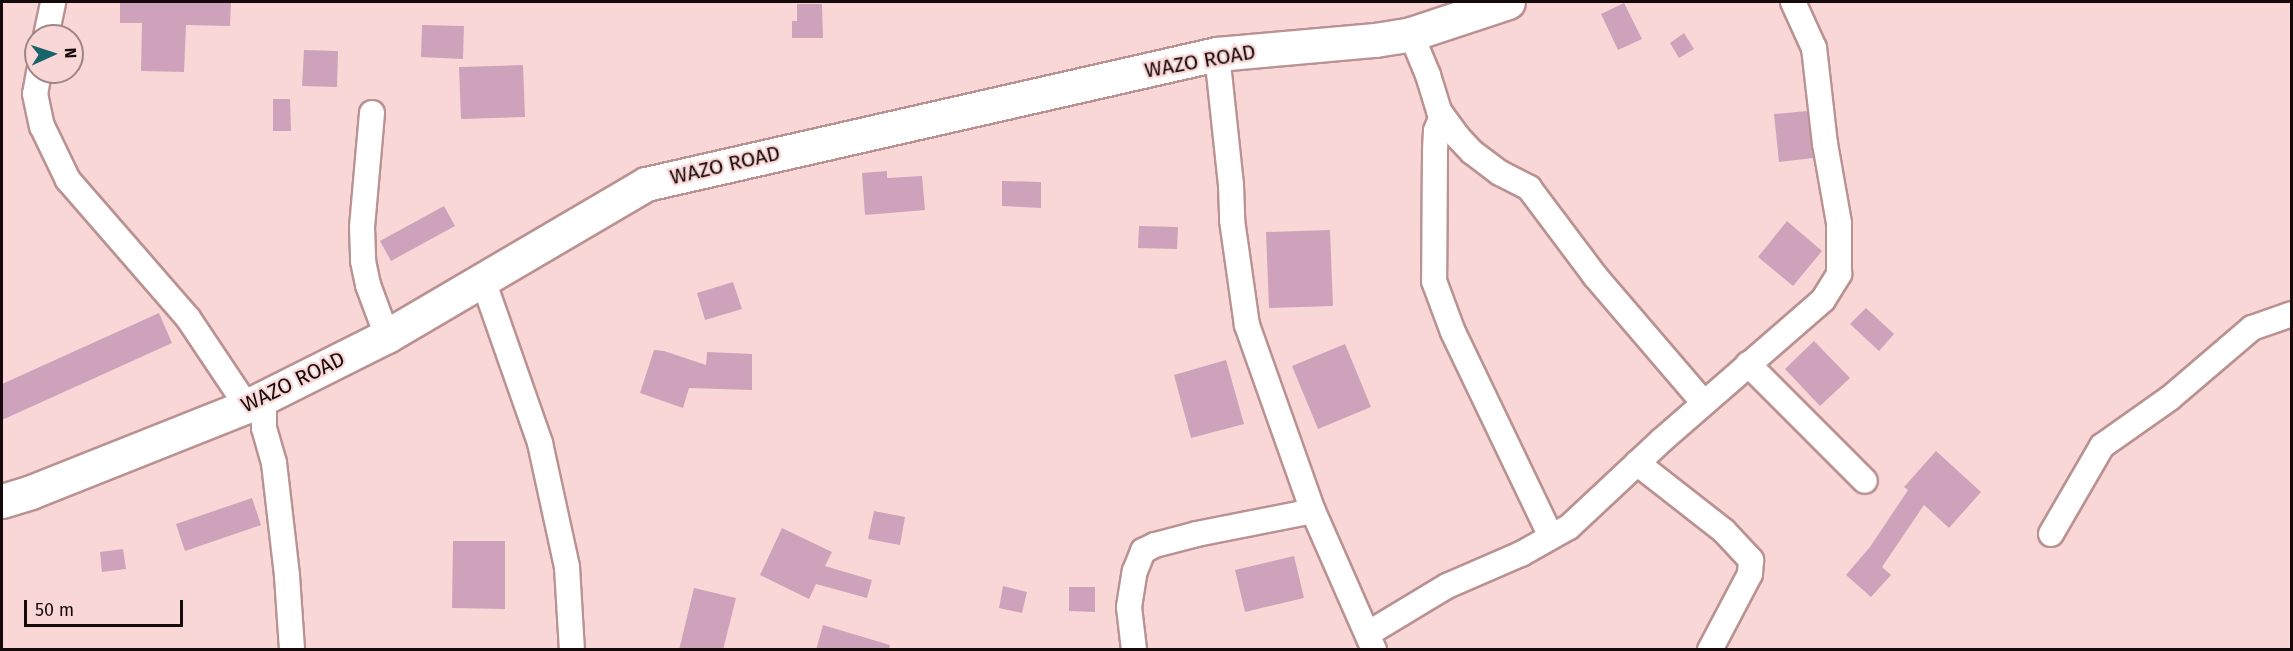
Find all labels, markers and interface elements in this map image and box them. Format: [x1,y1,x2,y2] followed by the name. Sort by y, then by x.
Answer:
[24,24,84,84] north arrow
[1143,39,1257,83] street label: WAZO ROAD
[61,47,80,59] text: N
[667,140,783,190] street label: WAZO ROAD
[237,346,349,418] street label: WAZO ROAD
[27,588,186,626] scale bar
[35,599,74,621] text: 50 m

